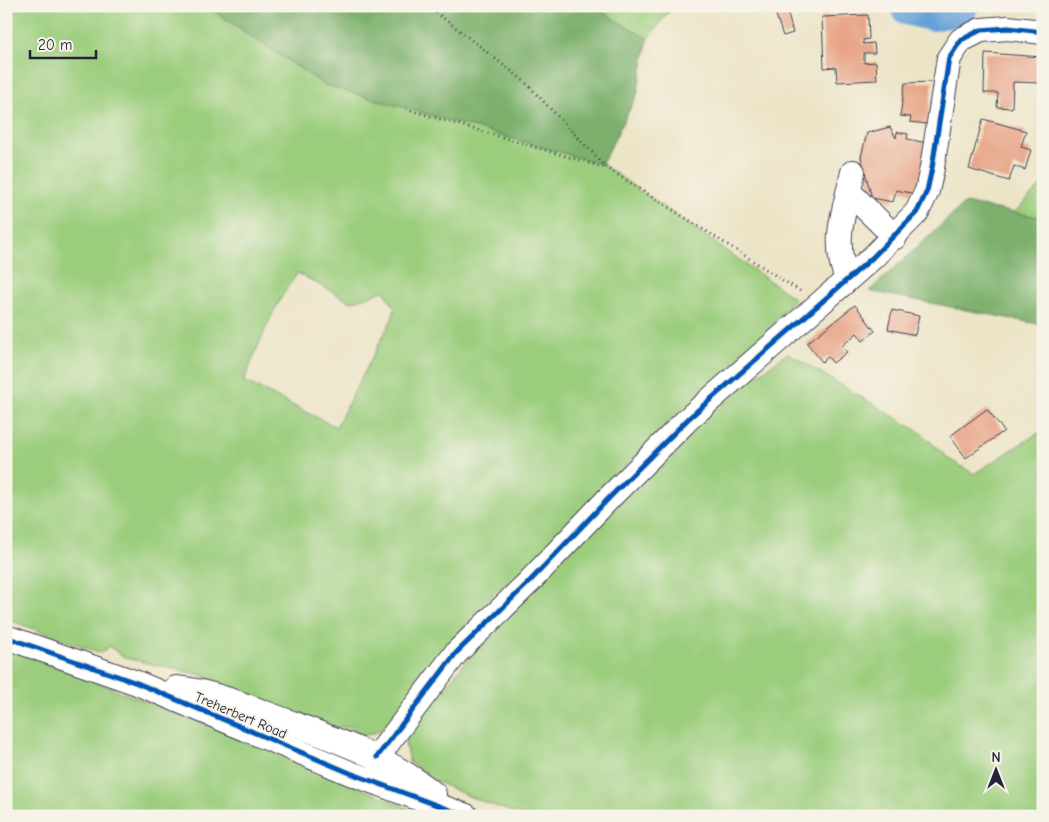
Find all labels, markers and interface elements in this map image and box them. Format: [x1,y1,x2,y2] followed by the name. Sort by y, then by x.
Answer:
[30,28,96,60] scale bar
[38,36,72,54] text: 20 m
[192,688,290,743] street label: Treherbert Road
[972,744,1022,794] north arrow
[991,749,1001,766] text: N

